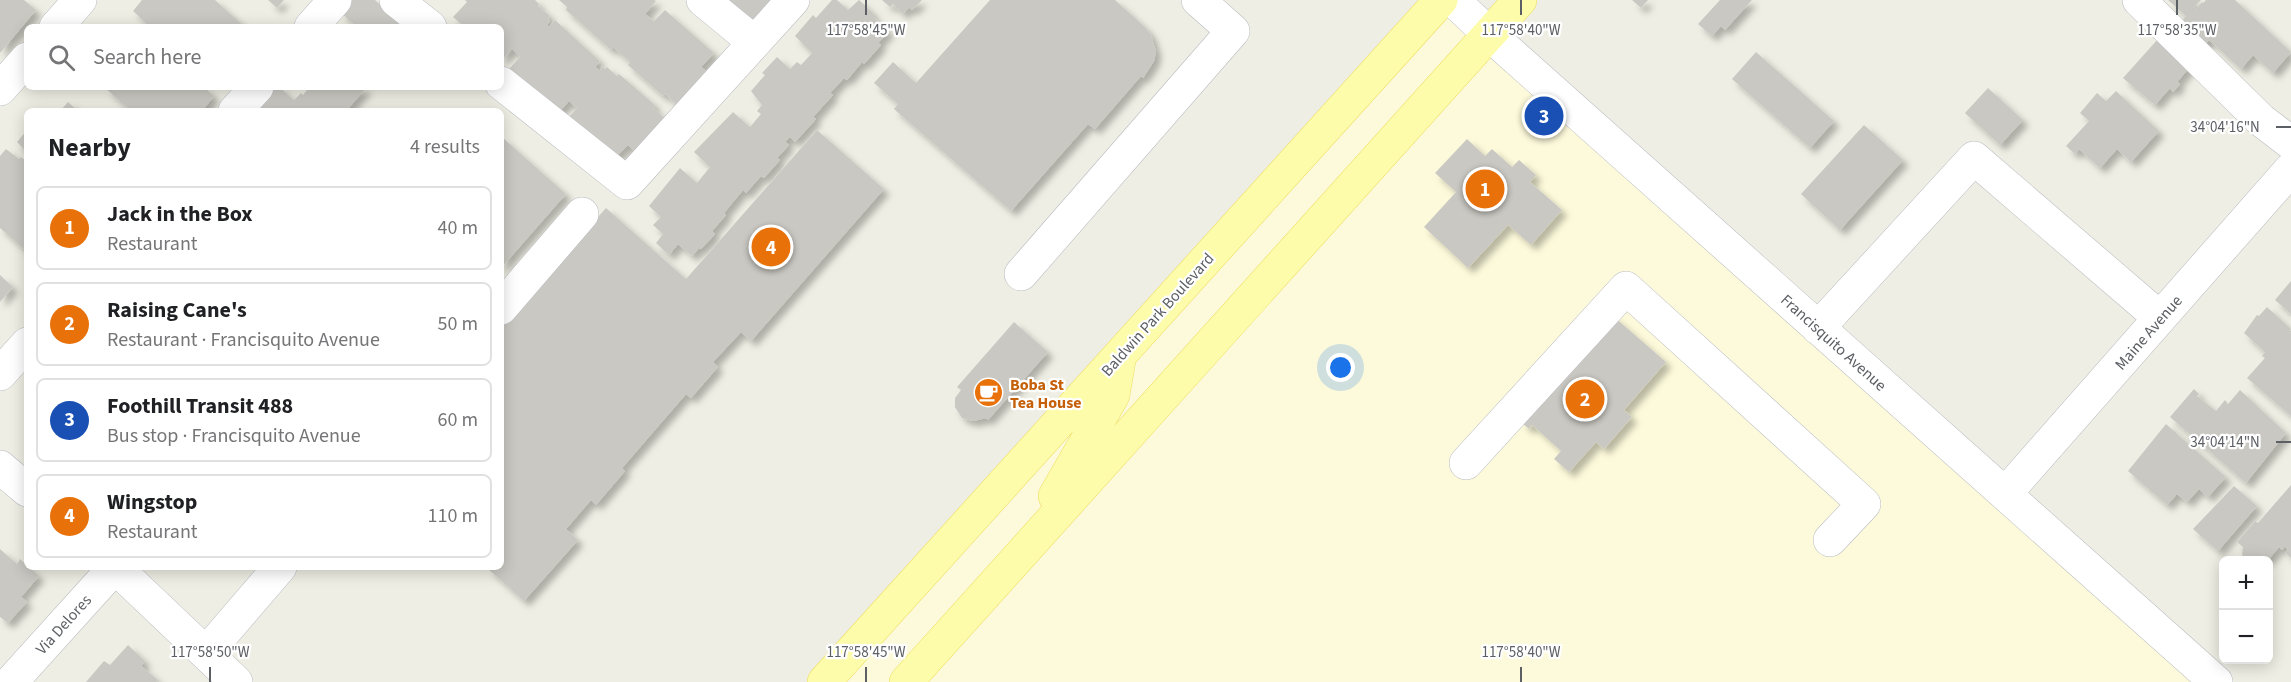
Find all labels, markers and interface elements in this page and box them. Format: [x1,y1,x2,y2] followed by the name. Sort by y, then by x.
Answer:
[826,20,906,41] text: 117°58'45"W
[1481,20,1561,41] text: 117°58'40"W
[2137,20,2217,41] text: 117°58'35"W
[24,24,504,90] search box
[45,41,78,74] icon: search
[93,41,201,73] text: Search here
[1524,94,1564,138] pin: 3
[2190,117,2260,138] text: 34°04'16"N
[48,129,131,166] text: Nearby
[410,133,480,161] text: 4 results
[1466,166,1504,212] pin: 1
[107,198,253,230] text: Jack in the Box
[64,214,75,242] text: 1
[438,214,478,242] text: 40 m
[752,224,790,270] pin: 4
[107,230,198,258] text: Restaurant
[1096,248,1219,381] street label: Baldwin Park Boulevard
[1776,289,1891,396] street label: Francisquito Avenue
[2110,290,2188,375] street label: Maine Avenue
[107,294,247,326] text: Raising Cane's
[64,310,75,338] text: 2
[438,310,478,338] text: 50 m
[107,326,380,354] text: Restaurant · Francisquito Avenue
[1326,353,1355,382] your location
[1010,374,1082,414] place label: Boba St Tea House
[1566,376,1604,422] pin: 2
[973,377,1005,409] cafe icon: Boba St Tea House
[107,390,293,422] text: Foothill Transit 488
[64,406,75,434] text: 3
[438,406,478,434] text: 60 m
[107,422,361,450] text: Bus stop · Francisquito Avenue
[2190,432,2260,453] text: 34°04'14"N
[107,486,197,518] text: Wingstop
[64,502,75,530] text: 4
[428,502,478,530] text: 110 m
[107,518,198,546] text: Restaurant
[2219,556,2273,664] map controls
[2219,556,2273,610] button: +
[31,590,97,660] street label: Via Delores
[2219,610,2273,664] button: −
[170,642,250,663] text: 117°58'50"W
[826,642,906,663] text: 117°58'45"W
[1481,642,1561,663] text: 117°58'40"W

